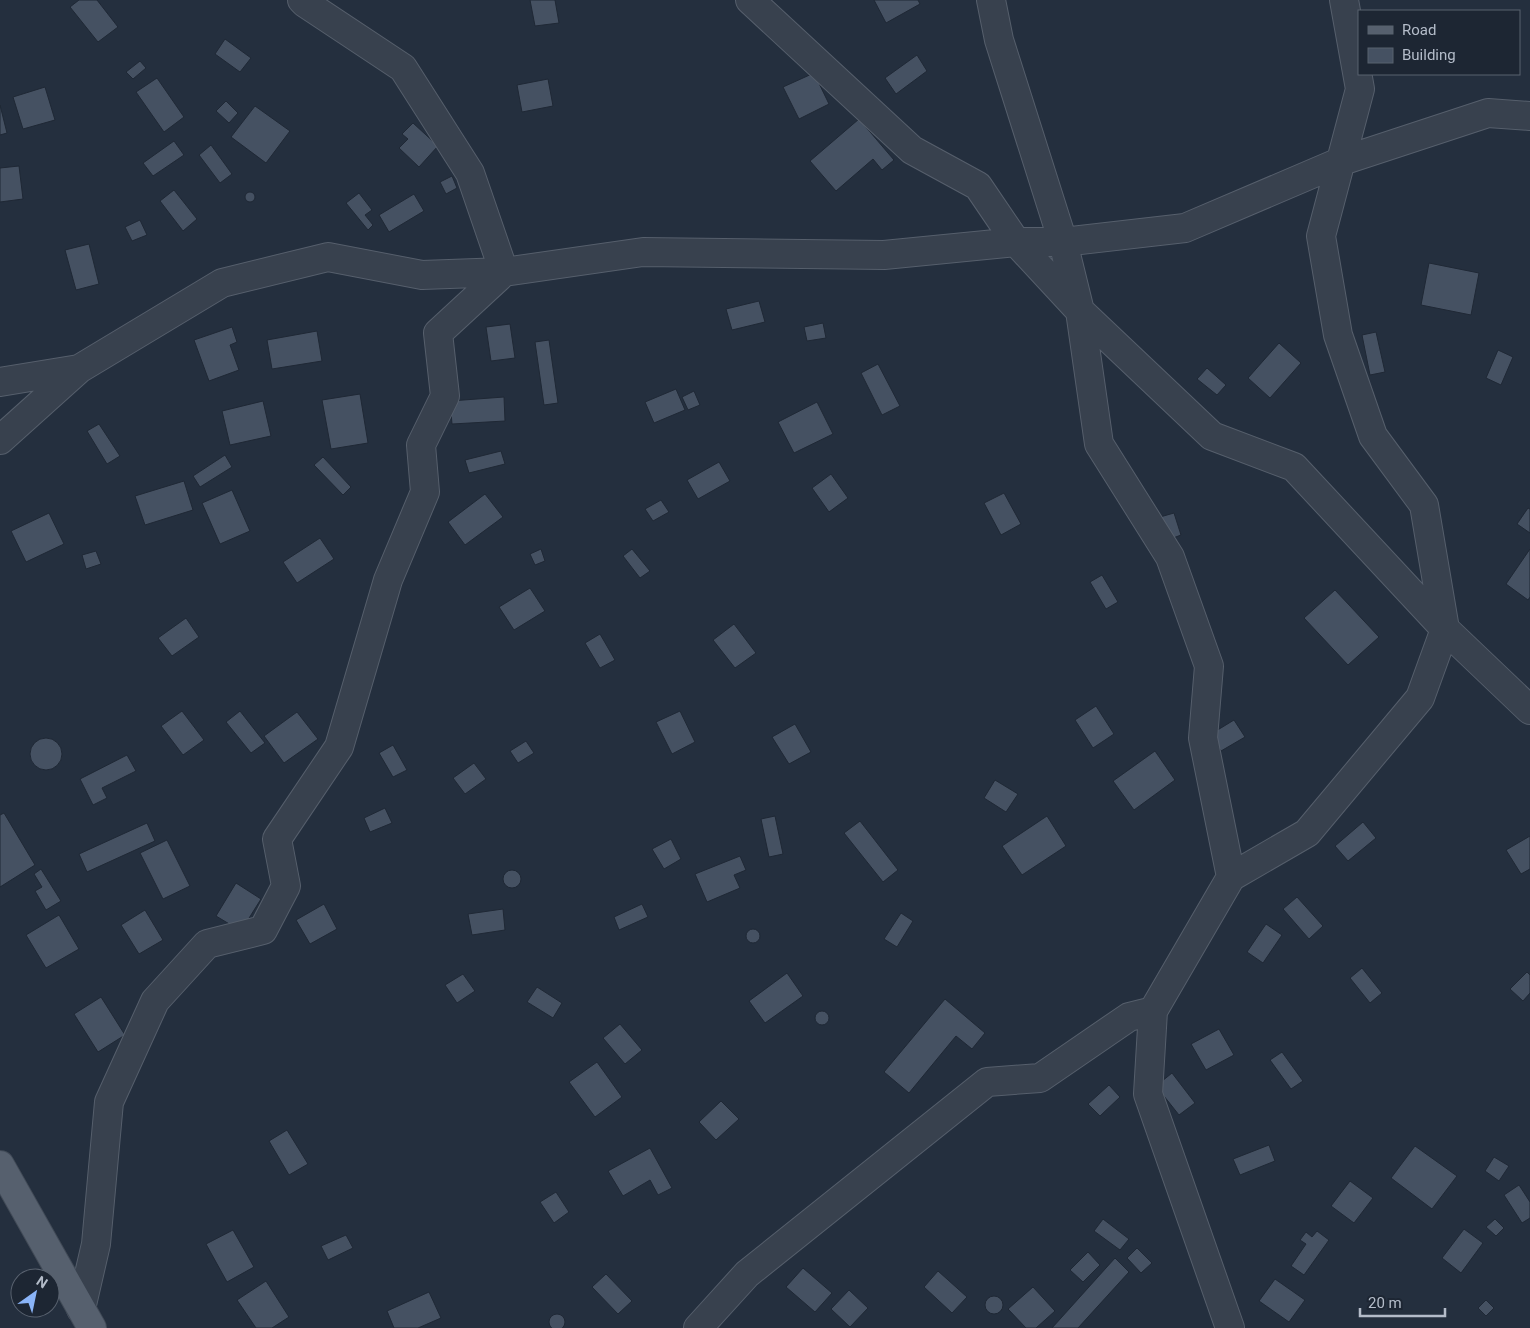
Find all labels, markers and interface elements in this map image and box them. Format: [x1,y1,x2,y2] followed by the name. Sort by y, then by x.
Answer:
[1358,10,1520,75] legend
[1402,21,1436,39] text: Road
[1402,46,1456,64] text: Building
[10,1268,60,1318] north arrow
[34,1273,51,1292] text: N
[1360,1286,1445,1318] scale bar
[1368,1294,1402,1312] text: 20 m

